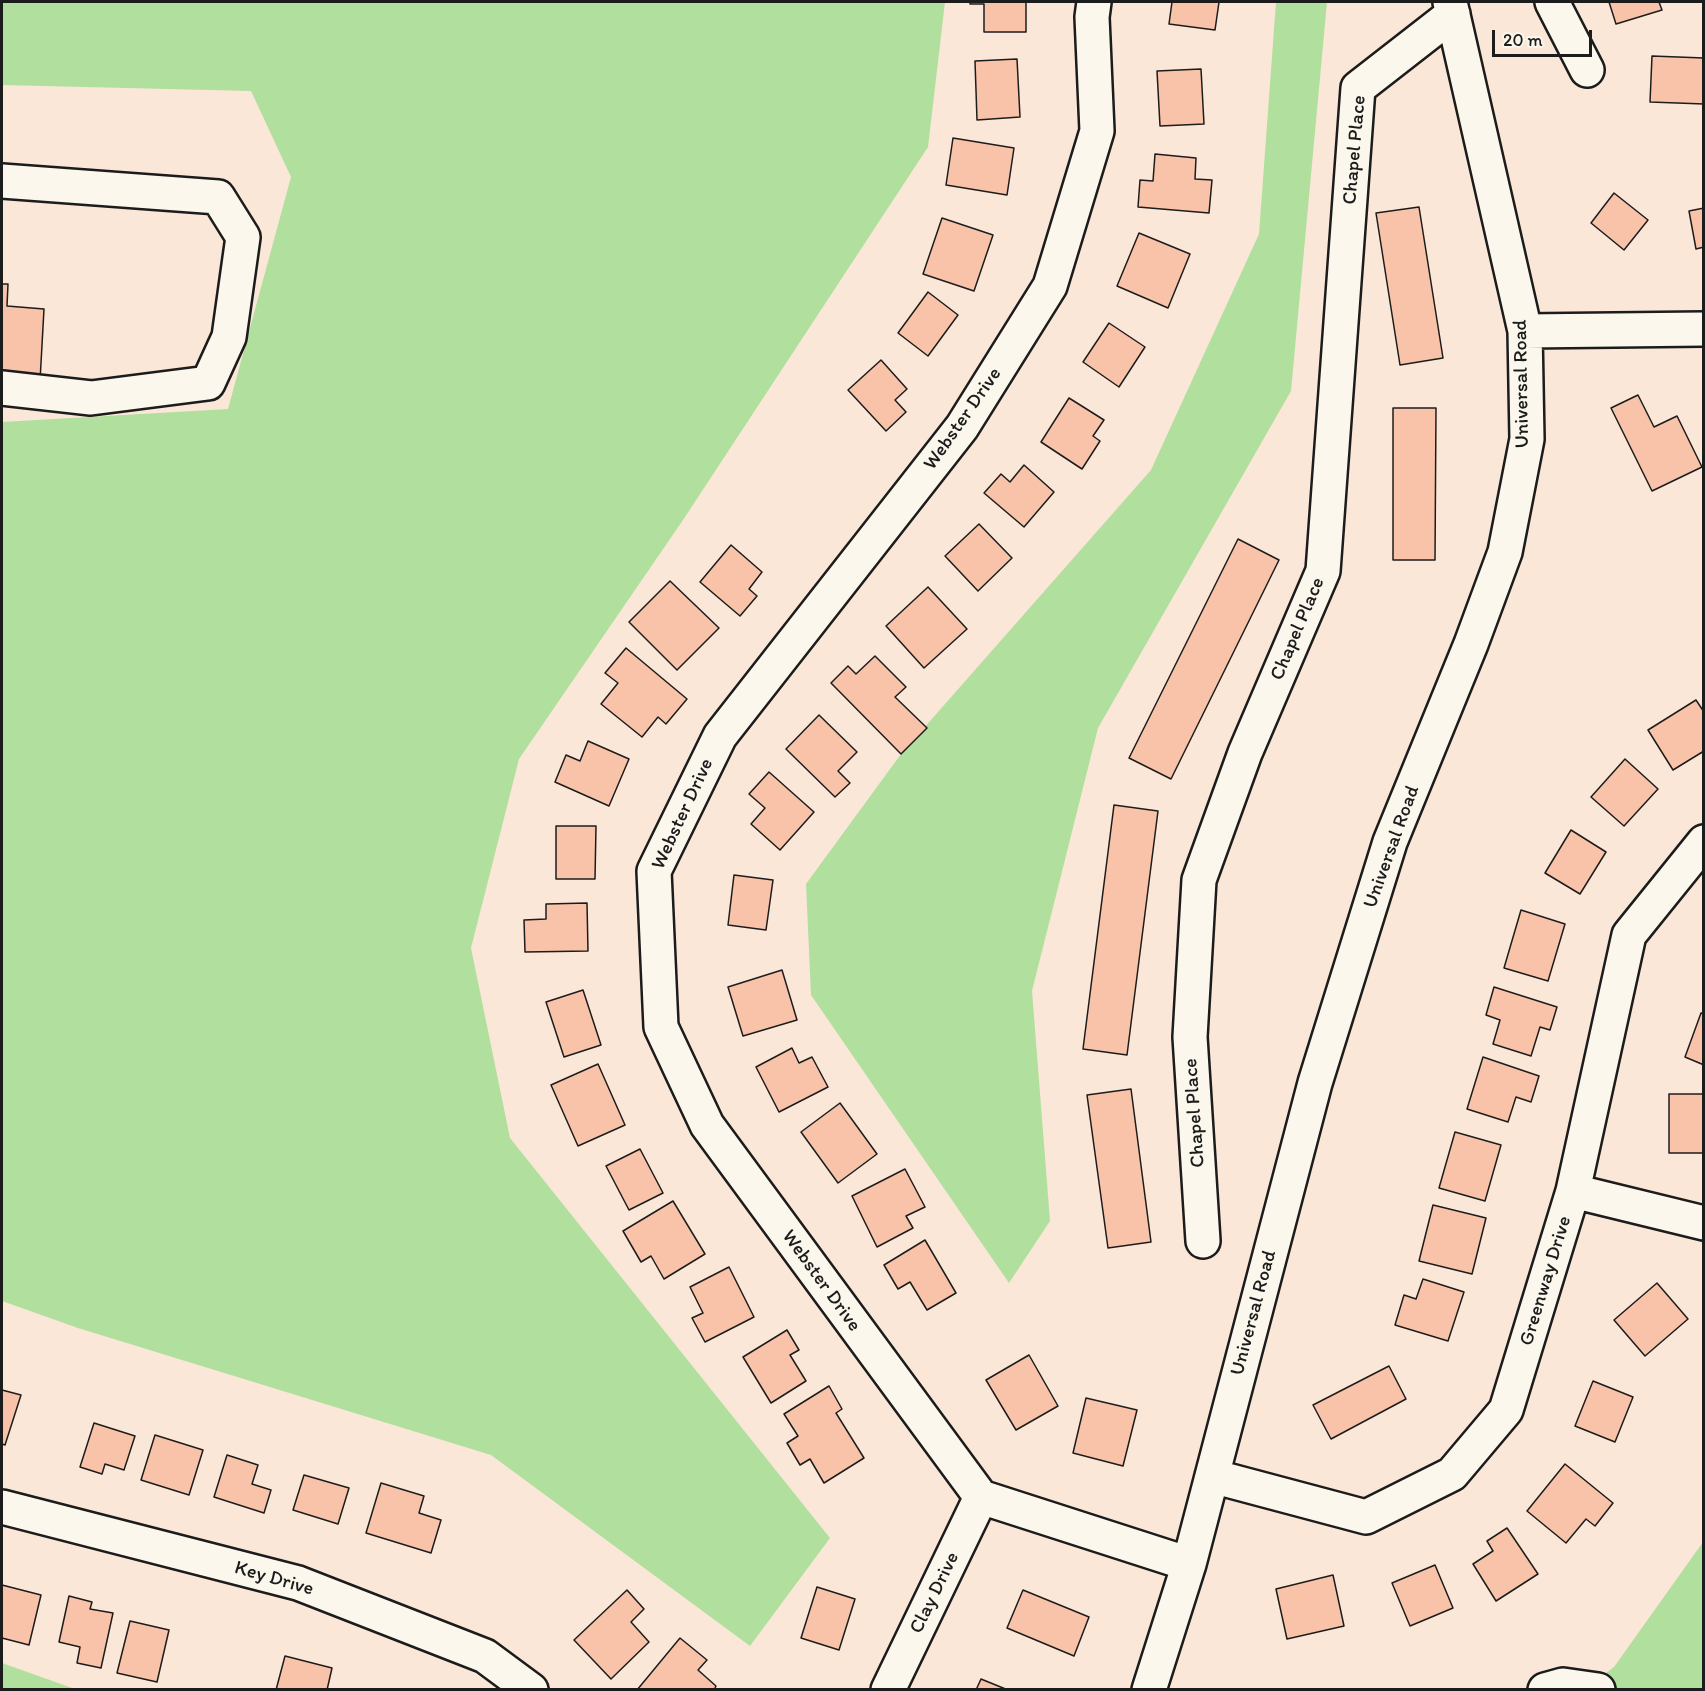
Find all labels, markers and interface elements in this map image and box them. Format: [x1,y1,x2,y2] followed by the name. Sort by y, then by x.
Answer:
[1495,18,1596,56] scale bar
[1503,29,1543,51] text: 20 m
[1338,94,1372,206] street label: Chapel Place
[1509,319,1535,449] street label: Universal Road
[919,363,1007,475] street label: Webster Drive
[1266,574,1330,684] street label: Chapel Place
[647,755,719,873] street label: Webster Drive
[1359,782,1425,912] street label: Universal Road
[1179,1057,1211,1169] street label: Chapel Place
[1515,1213,1577,1349] street label: Greenway Drive
[776,1225,866,1337] street label: Webster Drive
[1226,1248,1282,1378] street label: Universal Road
[905,1548,965,1638] street label: Clay Drive
[232,1556,316,1602] street label: Key Drive

